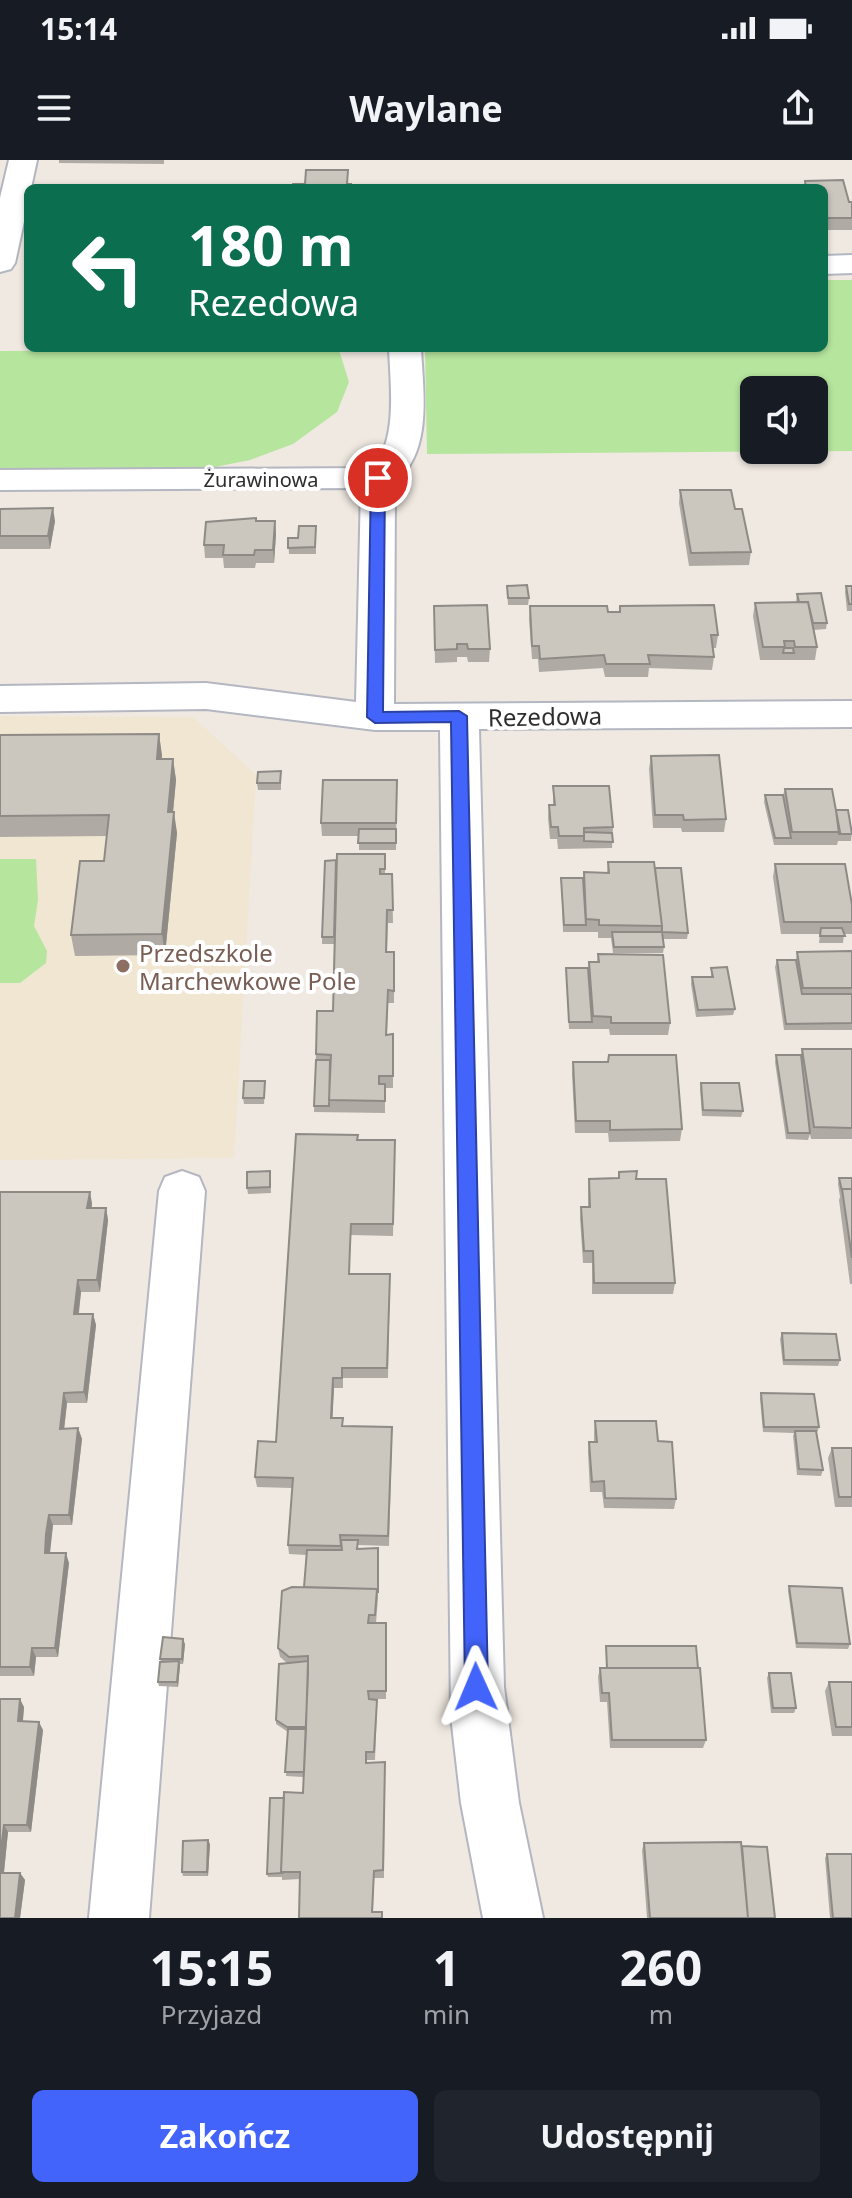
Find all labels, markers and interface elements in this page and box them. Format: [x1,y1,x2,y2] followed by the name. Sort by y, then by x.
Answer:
[40,8,117,49] text: 15:14
[349,84,503,133] text: Waylane
[32,86,76,130] icon: menu
[776,86,820,130] icon: share
[188,206,353,282] text: 180 m
[56,216,160,320] icon: left
[188,278,359,327] text: Rezedowa
[740,376,828,464] map controls
[740,376,828,464] button: sound
[344,444,412,512] pin
[356,456,400,500] icon: arrive
[204,466,318,493] street label: Żurawinowa
[488,699,602,733] street label: Rezedowa
[139,936,356,997] place label: Przedszkole Marchewkowe Pole
[114,957,132,975] marker: Przedszkole Marchewkowe Pole
[434,1645,518,1729] position arrow
[150,1935,273,2000] text: 15:15
[433,1935,460,2000] text: 1
[620,1935,702,2000] text: 260
[161,1996,262,2032] text: Przyjazd
[423,1996,470,2032] text: min
[649,1996,673,2032] text: m
[32,2090,418,2182] button: Zakończ
[434,2090,820,2182] button: Udostępnij

